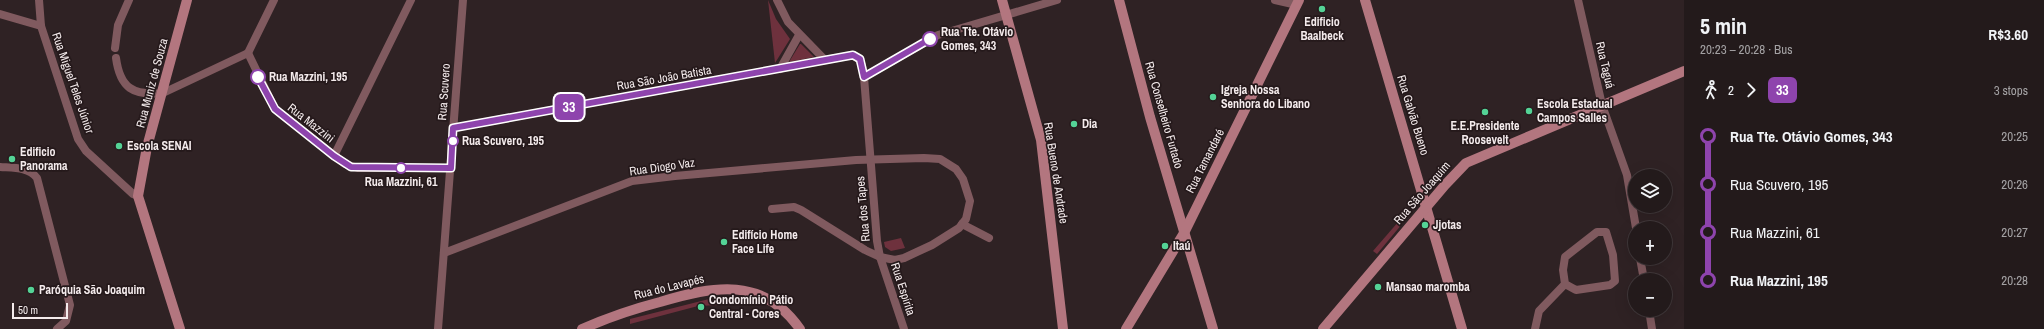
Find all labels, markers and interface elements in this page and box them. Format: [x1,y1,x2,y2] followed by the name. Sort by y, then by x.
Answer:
[1317,4,1327,14] marker: Edificio Baalbeck
[1700,11,1747,41] text: 5 min
[1300,14,1344,44] place label: Edificio Baalbeck
[941,24,1013,54] place label: Rua Tte. Otávio Gomes, 343
[1988,24,2028,45] text: R$3.60
[48,30,98,136] street label: Rua Miguel Teles Júnior
[922,31,938,47] marker: Rua Tte. Otávio Gomes, 343
[132,36,172,129] street label: Rua Muniz de Souza
[1592,40,1618,91] street label: Rua Taguá
[1700,41,1792,58] text: 20:23 – 20:28 · Bus
[1141,60,1187,170] street label: Rua Conselheiro Furtado
[615,62,713,94] street label: Rua São João Batista
[434,63,454,121] street label: Rua Scuvero
[250,69,266,85] marker: Rua Mazzini, 195
[269,69,348,85] place label: Rua Mazzini, 195
[1393,73,1433,157] street label: Rua Galvão Bueno
[1700,79,1722,101] icon: walk
[1740,79,1762,101] icon: forward
[1776,81,1789,99] text: 33
[1221,82,1310,112] place label: Igreja Nossa Senhora do Libano
[1728,82,1734,99] text: 2
[1994,82,2028,99] text: 3 stops
[1208,92,1218,102] marker: Igreja Nossa Senhora do Libano
[551,94,587,120] line badge: 33
[1537,96,1613,126] place label: Escola Estadual Campos Salles
[563,98,575,116] text: 33
[284,100,338,146] street label: Rua Mazzini
[1524,106,1534,116] marker: Escola Estadual Campos Salles
[1480,107,1490,117] marker: E.E.Presidente Roosevelt
[1082,116,1098,132] place label: Dia
[1451,118,1520,148] place label: E.E.Presidente Roosevelt
[1069,119,1079,129] marker: Dia
[1040,121,1072,225] street label: Rua Bueno de Andrade
[1182,126,1228,196] street label: Rua Tamandaré
[1730,126,1893,147] text: Rua Tte. Otávio Gomes, 343
[2001,128,2028,145] text: 20:25
[462,133,545,149] place label: Rua Scuvero, 195
[447,135,459,147] marker: Rua Scuvero, 195
[127,138,192,154] place label: Escola SENAI
[114,141,124,151] marker: Escola SENAI
[20,144,68,174] place label: Edificio Panorama
[7,154,17,164] marker: Edificio Panorama
[628,154,696,180] street label: Rua Diogo Vaz
[1390,158,1454,228] street label: Rua São Joaquim
[395,162,407,174] marker: Rua Mazzini, 61
[1628,169,1672,317] map controls
[1628,169,1672,213] button: layers
[365,174,438,190] place label: Rua Mazzini, 61
[1730,174,1828,195] text: Rua Scuvero, 195
[852,176,874,242] street label: Rua dos Tapes
[2001,176,2028,193] text: 20:26
[1433,217,1462,233] place label: Jjotas
[1420,220,1430,230] marker: Jjotas
[1628,221,1672,265] button: +
[1730,222,1820,243] text: Rua Mazzini, 61
[2001,224,2028,241] text: 20:27
[732,227,798,257] place label: Edifício Home Face Life
[719,237,729,247] marker: Edifício Home Face Life
[1173,238,1191,254] place label: Itaú
[1160,241,1170,251] marker: Itaú
[887,261,919,318] street label: Rua Espírita
[1730,270,1828,291] text: Rua Mazzini, 195
[632,271,706,303] street label: Rua do Lavapés
[2001,272,2028,289] text: 20:28
[1628,273,1672,317] button: −
[1386,279,1470,295] place label: Mansao maromba
[39,282,145,298] place label: Paróquia São Joaquim
[1373,282,1383,292] marker: Mansao maromba
[26,285,36,295] marker: Paróquia São Joaquim
[709,292,793,322] place label: Condomínio Pátio Central - Cores
[12,301,68,320] scale bar
[696,302,706,312] marker: Condomínio Pátio Central - Cores
[18,303,38,317] text: 50 m

